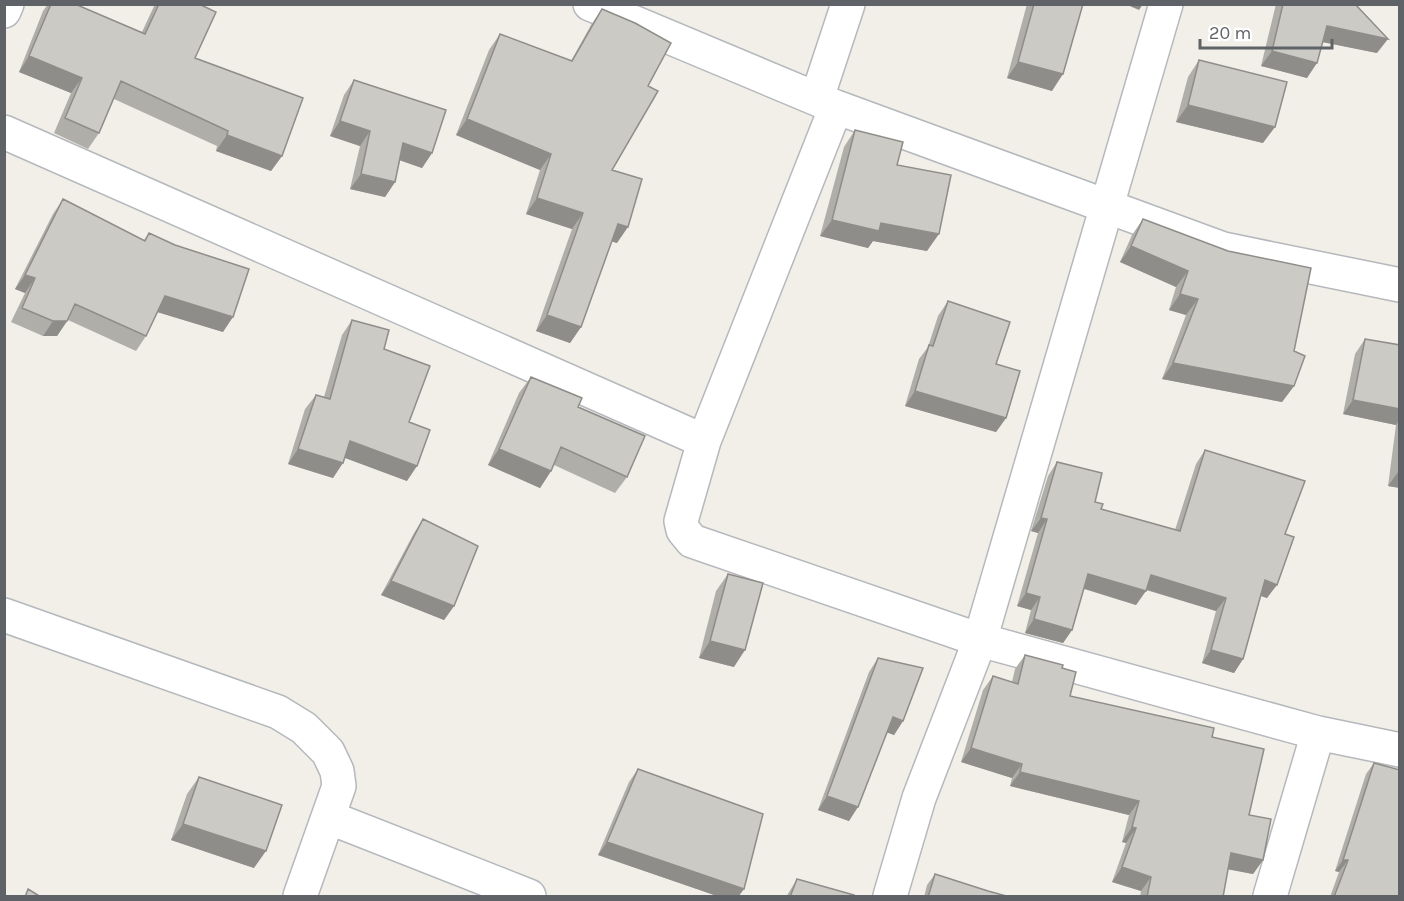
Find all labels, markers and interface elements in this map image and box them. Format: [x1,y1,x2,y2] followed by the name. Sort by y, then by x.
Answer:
[1200,12,1332,50] scale bar
[1209,22,1251,44] text: 20 m

